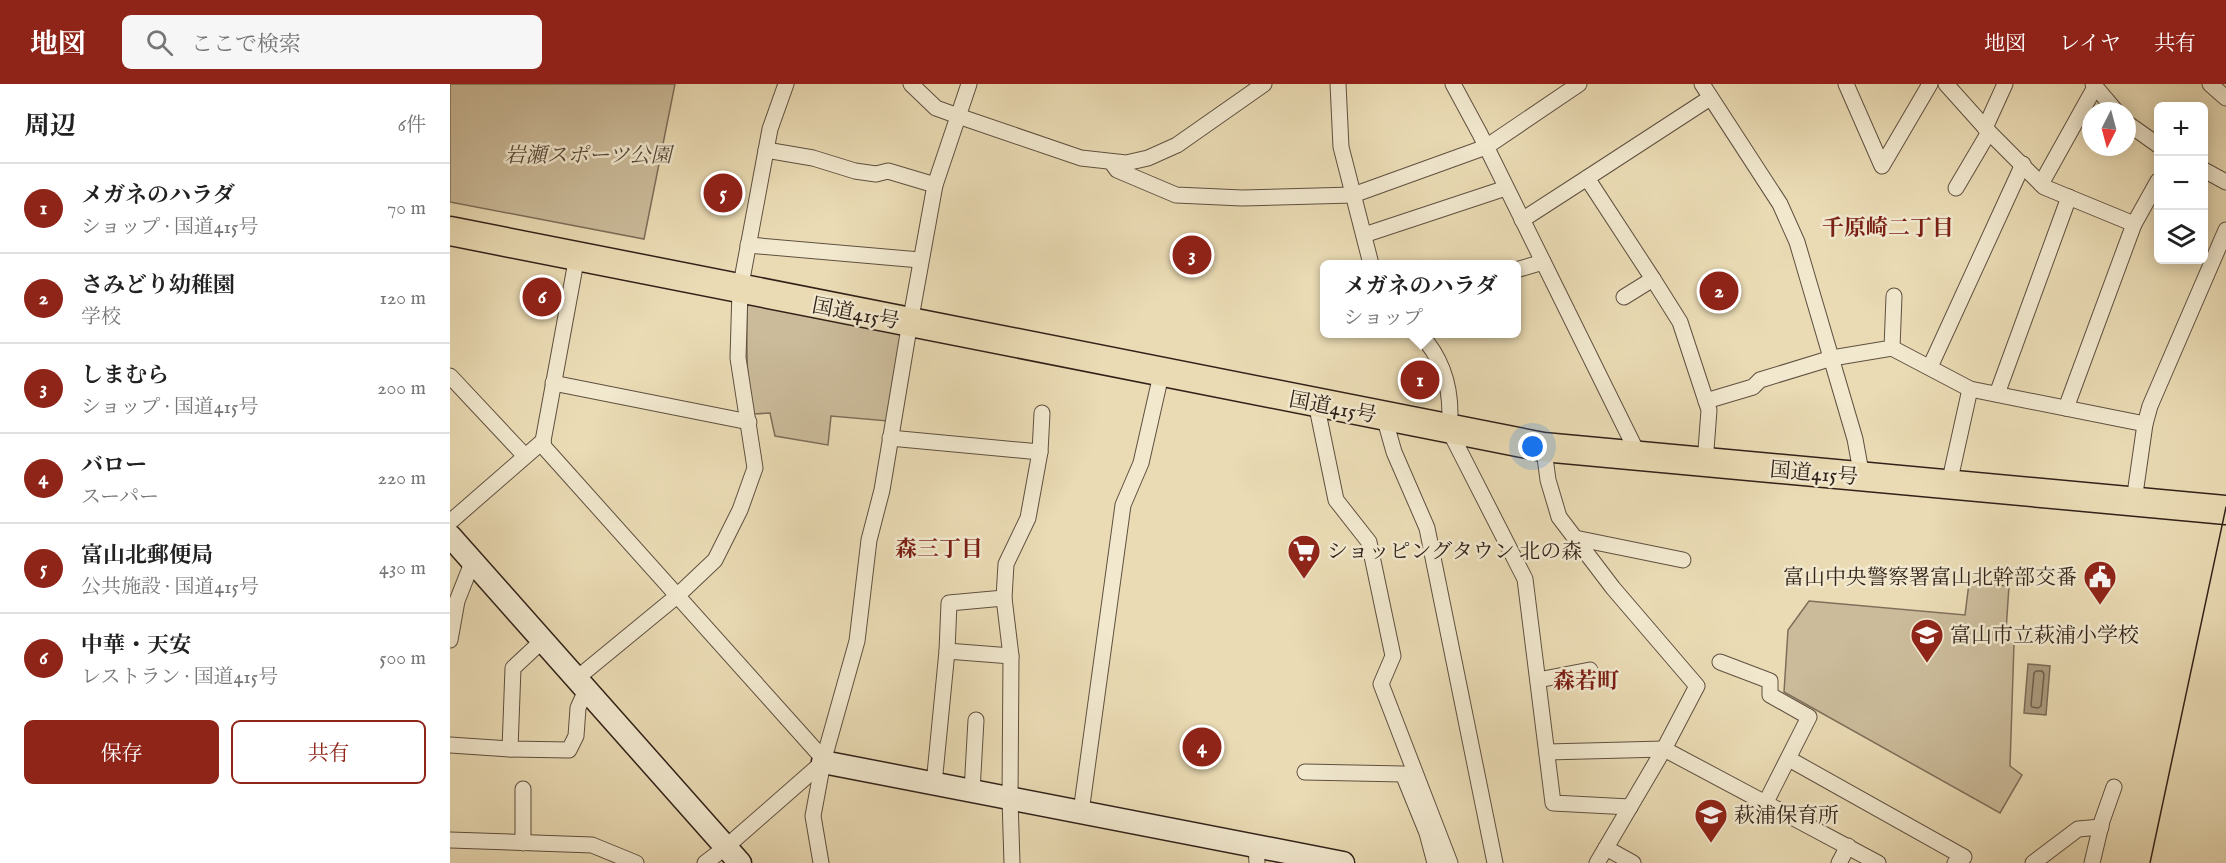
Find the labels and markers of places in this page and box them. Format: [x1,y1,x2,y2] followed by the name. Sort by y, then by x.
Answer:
[704,170,742,216] pin: 5
[1172,232,1212,278] pin: 3
[1700,268,1738,314] pin: 2
[522,274,562,320] pin: 6
[1400,358,1440,402] pin: 1
[1286,533,1322,580] supermarket icon: ショッピングタウン 北の森
[1327,539,1582,566] place label: ショッピングタウン 北の森
[2082,559,2118,606] public building icon: 富山中央警察署富山北幹部交番
[1783,565,2077,592] place label: 富山中央警察署富山北幹部交番
[1909,617,1945,664] school or university icon: 富山市立萩浦小学校
[1950,623,2139,650] place label: 富山市立萩浦小学校
[1182,724,1221,770] pin: 4
[1693,797,1729,844] school or university icon: 萩浦保育所
[1734,803,1839,830] place label: 萩浦保育所

